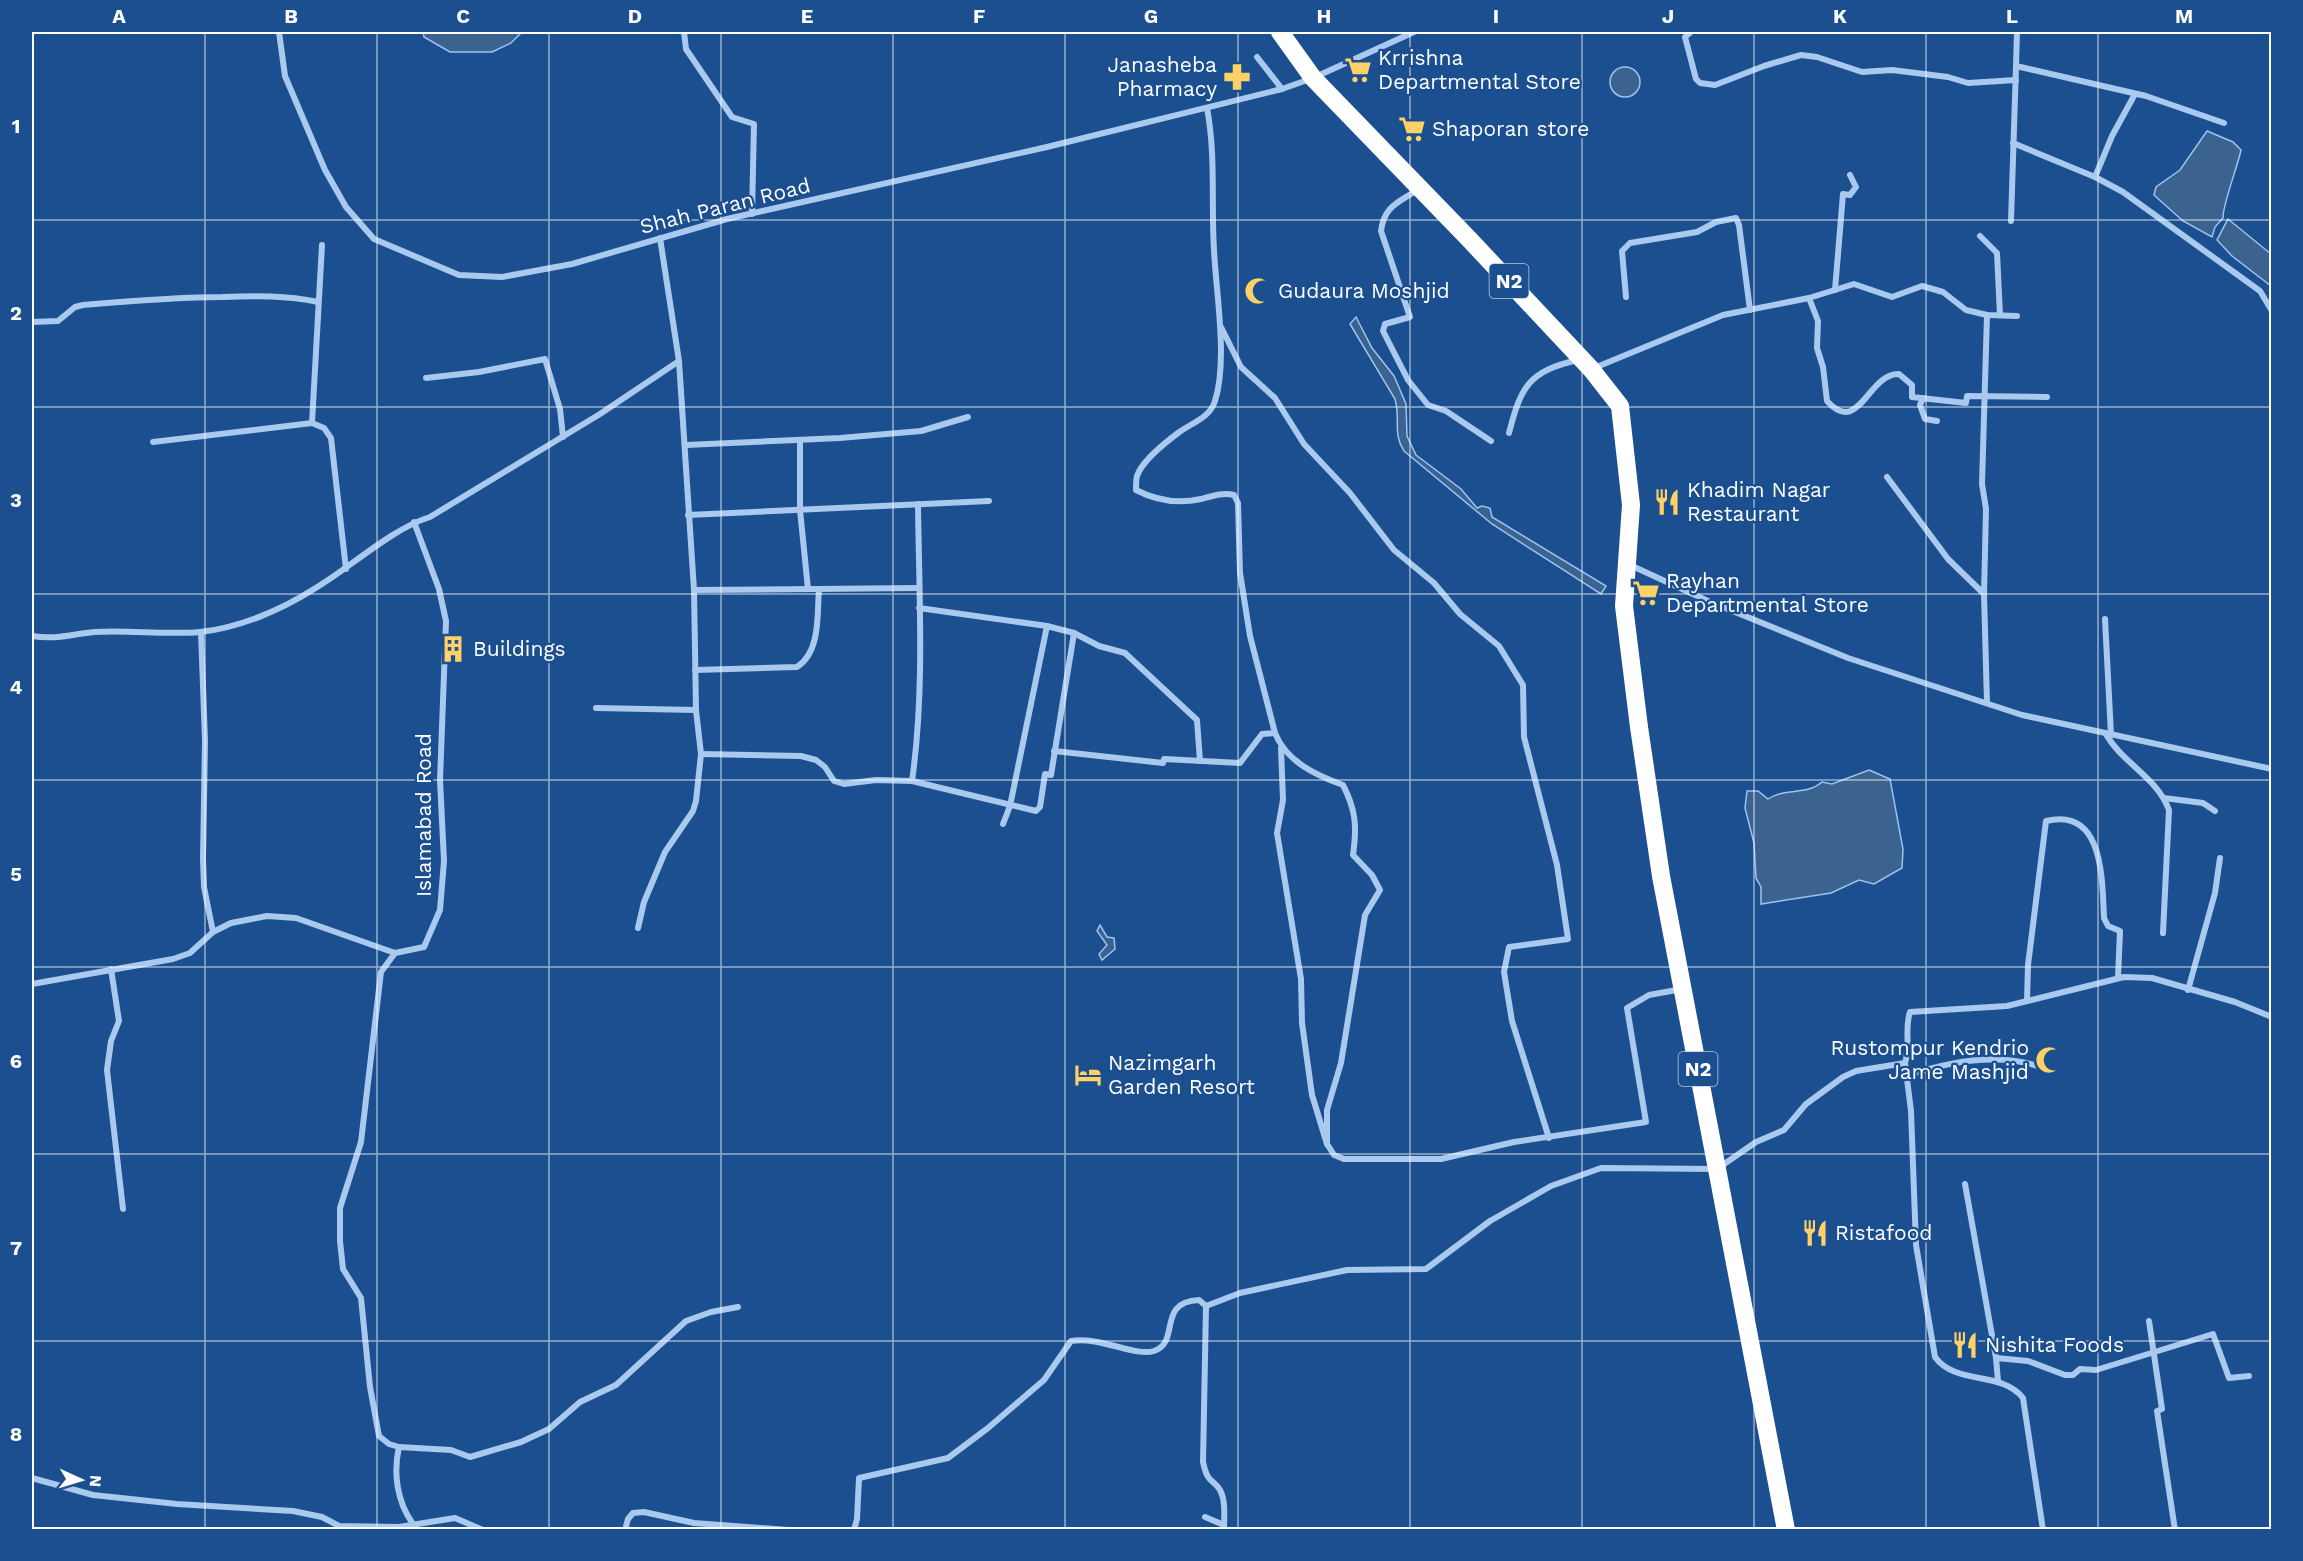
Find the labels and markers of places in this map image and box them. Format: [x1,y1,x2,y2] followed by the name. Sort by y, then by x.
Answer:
[1378,45,1581,94] place label: Krrishna Departmental Store
[1107,52,1217,101] place label: Janasheba Pharmacy
[1343,55,1373,85] supermarket icon: Krrishna Departmental Store
[1222,62,1252,92] pharmacy icon: Janasheba Pharmacy
[1397,114,1427,144] supermarket icon: Shaporan store
[1432,116,1589,141] place label: Shaporan store
[1243,276,1273,306] mosque icon: Gudaura Moshjid
[1278,278,1450,303] place label: Gudaura Moshjid
[1687,477,1831,526] place label: Khadim Nagar Restaurant
[1652,487,1682,517] restaurant icon: Khadim Nagar Restaurant
[1666,568,1869,617] place label: Rayhan Departmental Store
[1631,578,1661,608] supermarket icon: Rayhan Departmental Store
[438,634,468,664] building icon: Buildings
[473,636,566,661] place label: Buildings
[1831,1035,2029,1084] place label: Rustompur Kendrio Jame Mashjid
[2034,1045,2064,1075] mosque icon: Rustompur Kendrio Jame Mashjid
[1108,1050,1255,1099] place label: Nazimgarh Garden Resort
[1073,1060,1103,1090] hotel icon: Nazimgarh Garden Resort
[1800,1218,1830,1248] restaurant icon: Ristafood
[1835,1220,1932,1245] place label: Ristafood
[1950,1330,1980,1360] restaurant icon: Nishita Foods
[1985,1332,2124,1357] place label: Nishita Foods

